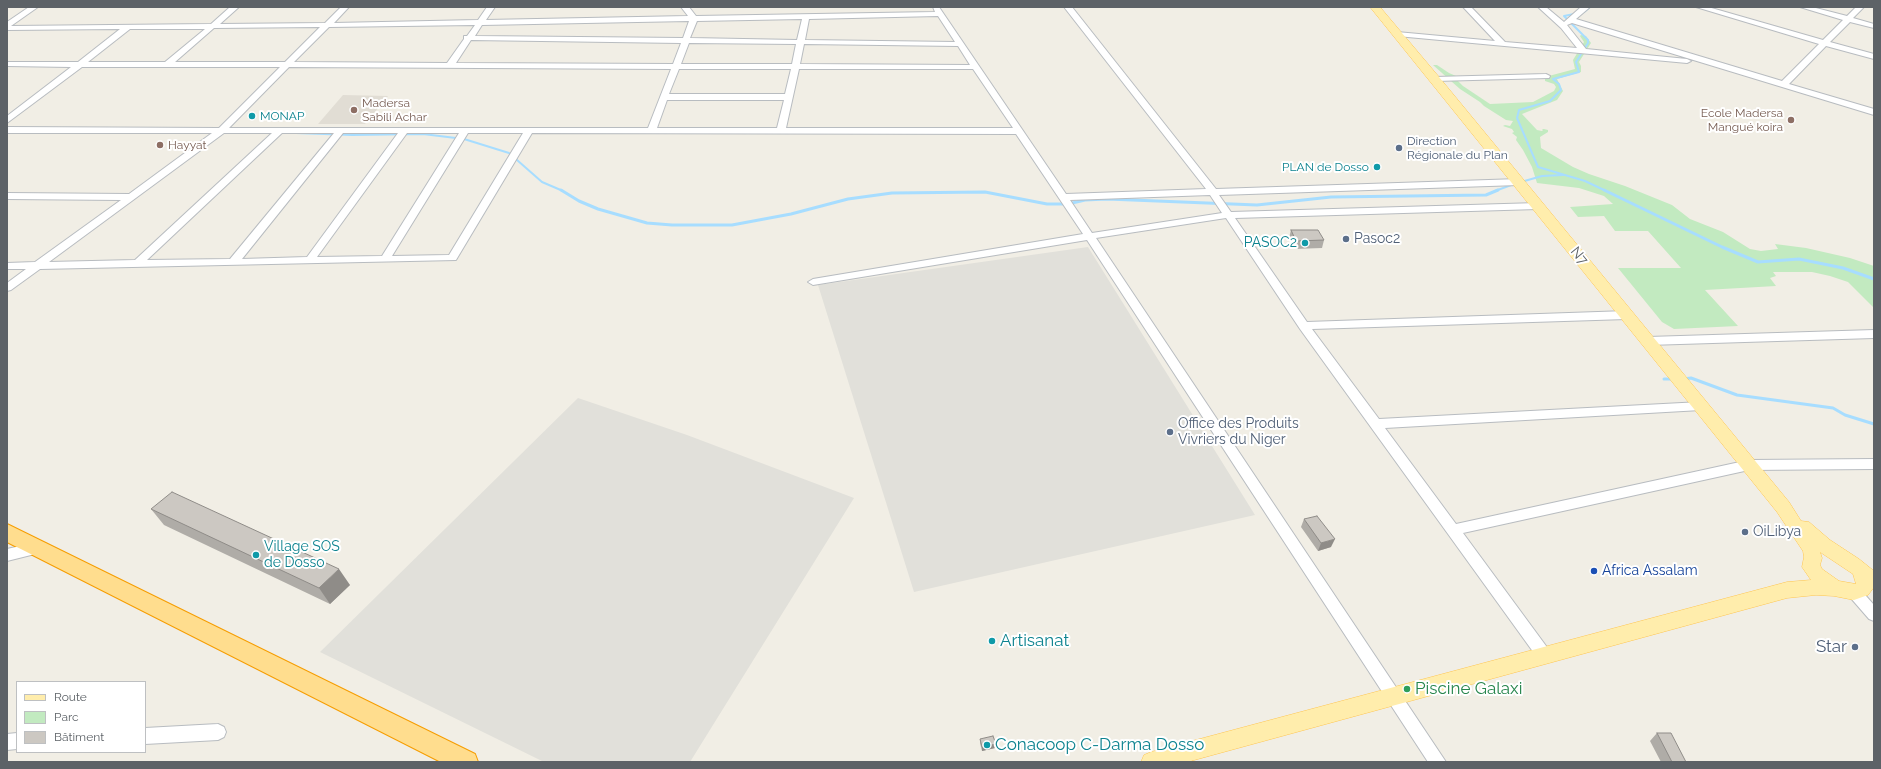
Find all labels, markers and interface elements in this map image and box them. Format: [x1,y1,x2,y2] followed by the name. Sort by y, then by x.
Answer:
[362,96,427,124] place label: Madersa Sabili Achar
[349,105,359,115] marker: Madersa Sabili Achar
[1701,106,1783,134] place label: Ecole Madersa Mangué koira
[260,109,304,123] place label: MONAP
[247,111,257,121] marker: MONAP
[1786,115,1796,125] marker: Ecole Madersa Mangué koira
[1407,134,1508,162] place label: Direction Régionale du Plan
[168,138,207,152] place label: Hayyat
[155,140,165,150] marker: Hayyat
[1394,143,1404,153] marker: Direction Régionale du Plan
[1282,160,1369,174] place label: PLAN de Dosso
[1372,162,1382,172] marker: PLAN de Dosso
[1354,231,1400,247] place label: Pasoc2
[1341,234,1351,244] marker: Pasoc2
[1244,235,1297,251] place label: PASOC2
[1300,238,1310,248] marker: PASOC2
[1567,244,1591,268] street label: N7
[1178,416,1299,448] place label: Office des Produits Vivriers du Niger
[1165,427,1175,437] marker: Office des Produits Vivriers du Niger
[1753,524,1801,540] place label: OiLibya
[1740,527,1750,537] marker: OiLibya
[264,539,340,572] place label: Village SOS de Dosso
[251,550,261,560] marker: Village SOS de Dosso
[1602,563,1698,579] place label: Africa Assalam
[1589,566,1599,576] marker: Africa Assalam
[1000,631,1069,651] place label: Artisanat
[987,636,997,646] marker: Artisanat
[1816,637,1847,657] place label: Star
[1850,642,1860,652] marker: Star
[1415,679,1522,699] place label: Piscine Galaxi
[16,681,146,753] legend
[1402,684,1412,694] marker: Piscine Galaxi
[54,690,87,704] text: Route
[54,710,79,724] text: Parc
[54,730,104,744] text: Bâtiment
[995,735,1204,755] place label: Conacoop C-Darma Dosso
[982,740,992,750] marker: Conacoop C-Darma Dosso

